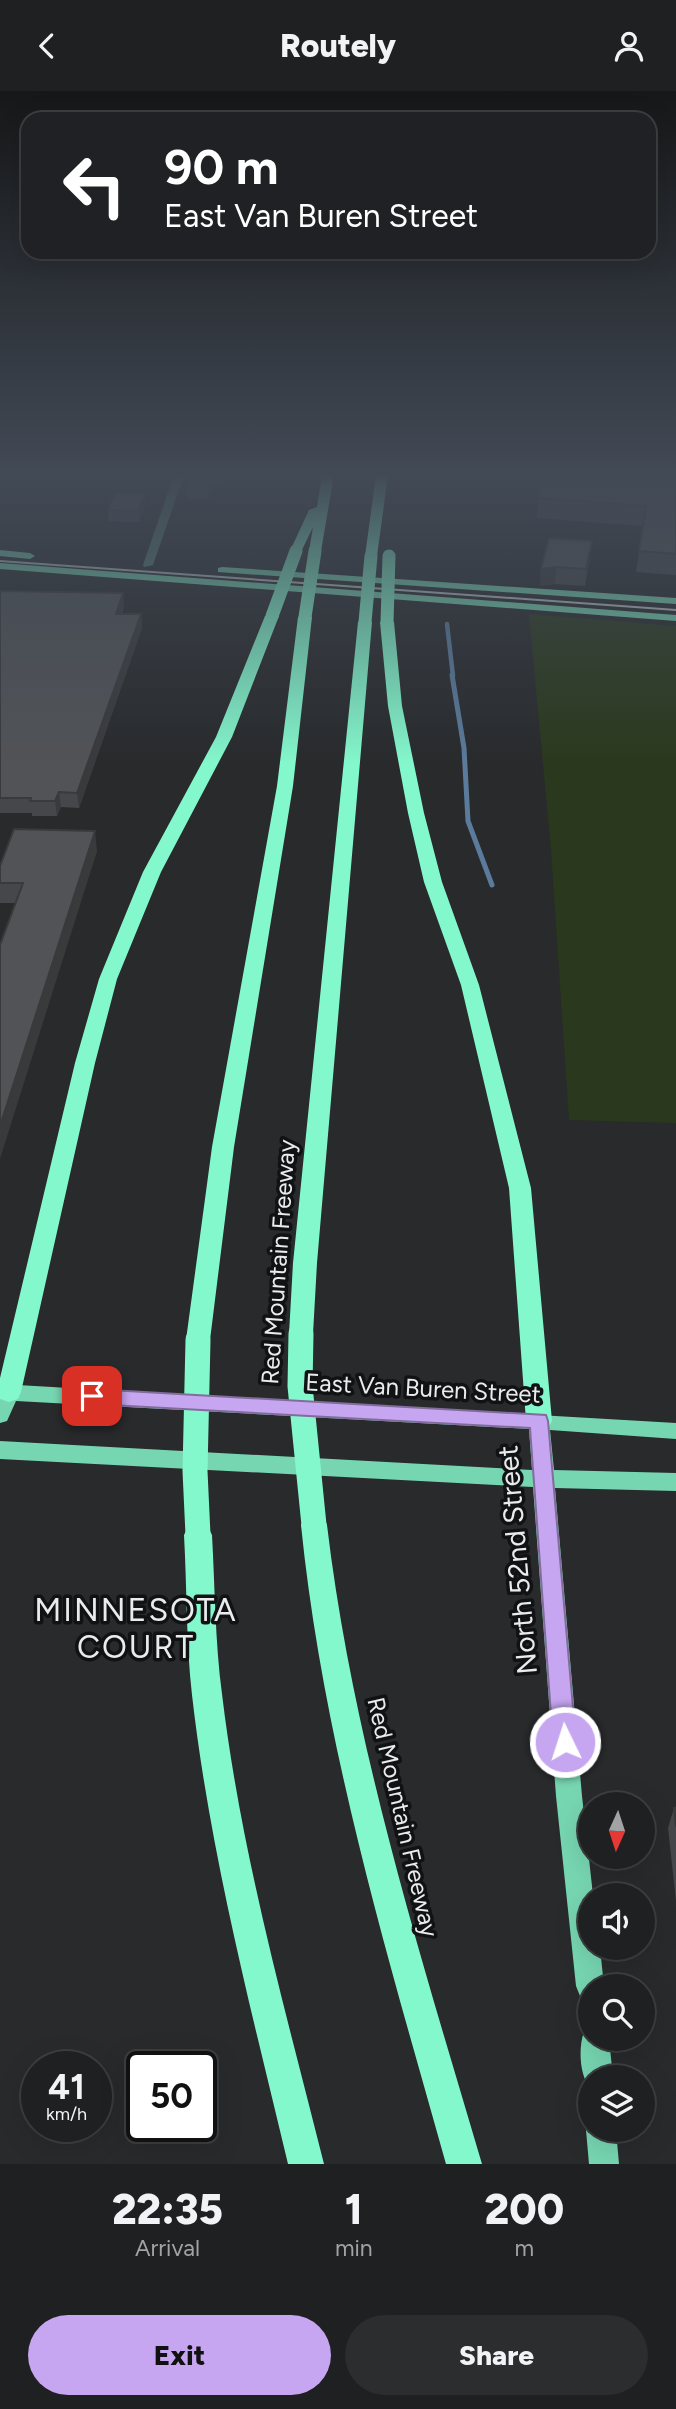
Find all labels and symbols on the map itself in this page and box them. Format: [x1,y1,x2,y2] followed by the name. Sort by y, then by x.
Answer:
[255,1138,301,1385] street label: Red Mountain Freeway
[62,1366,122,1426] pin
[305,1367,541,1409] street label: East Van Buren Street
[490,1444,544,1676] street label: North 52nd Street
[34,1591,238,1666] district label: MINNESOTA COURT
[361,1694,445,1940] street label: Red Mountain Freeway
[528,1705,602,1779] position arrow
[578,1792,654,1869] north arrow
[126,2051,217,2142] speed limit sign: 50

